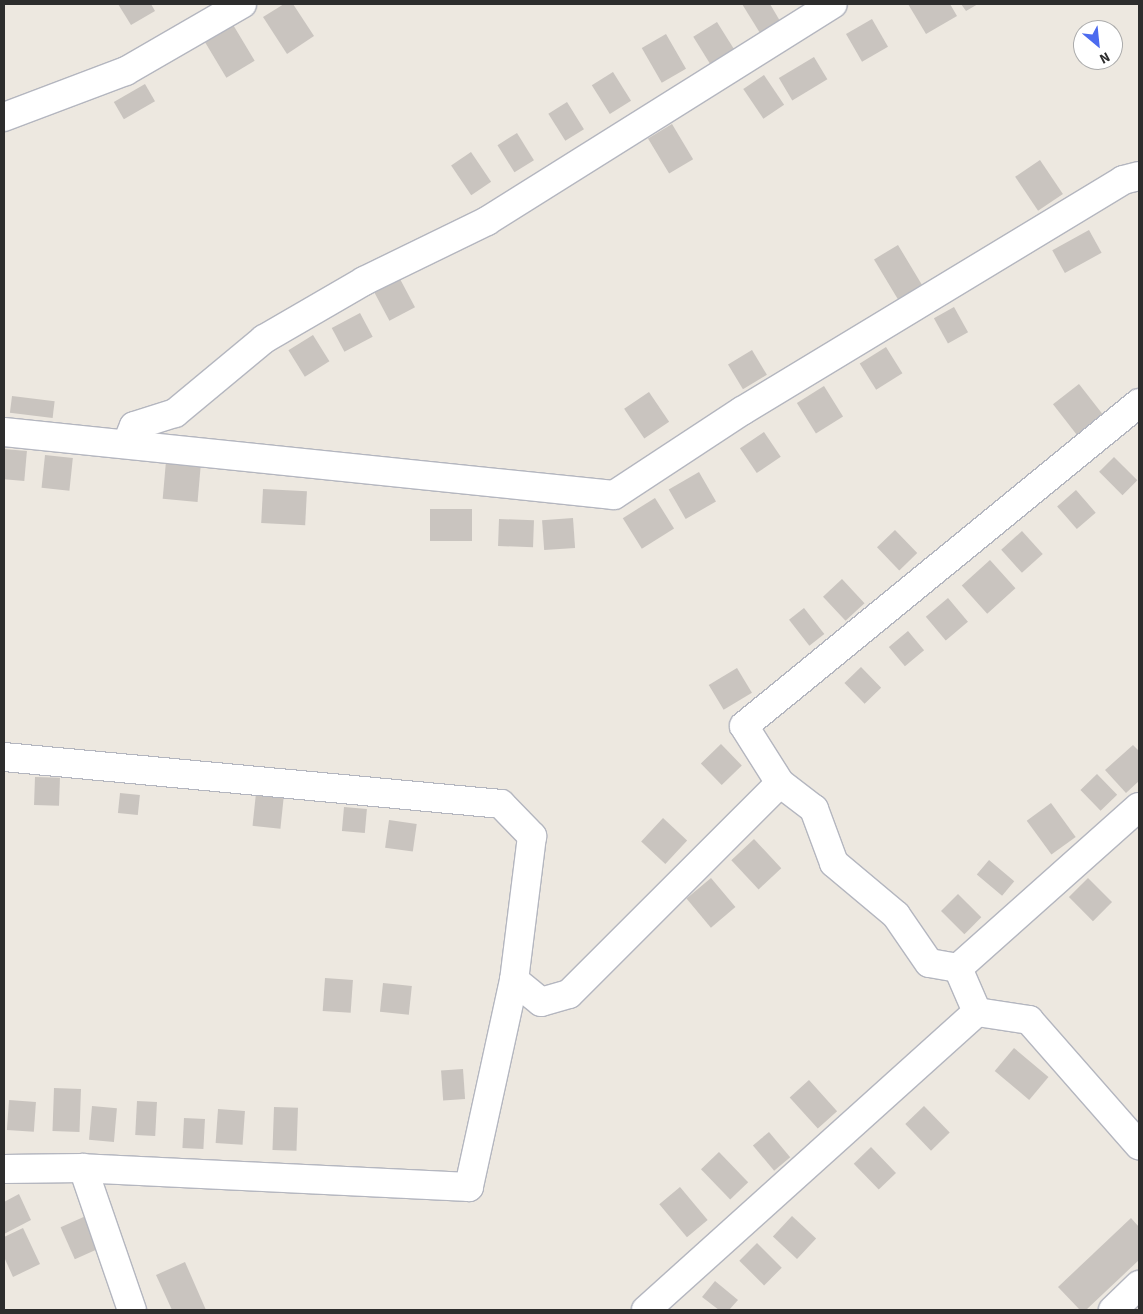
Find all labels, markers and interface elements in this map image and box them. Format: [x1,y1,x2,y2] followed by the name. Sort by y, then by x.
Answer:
[1073,20,1123,70] north arrow
[1096,46,1113,68] text: N

